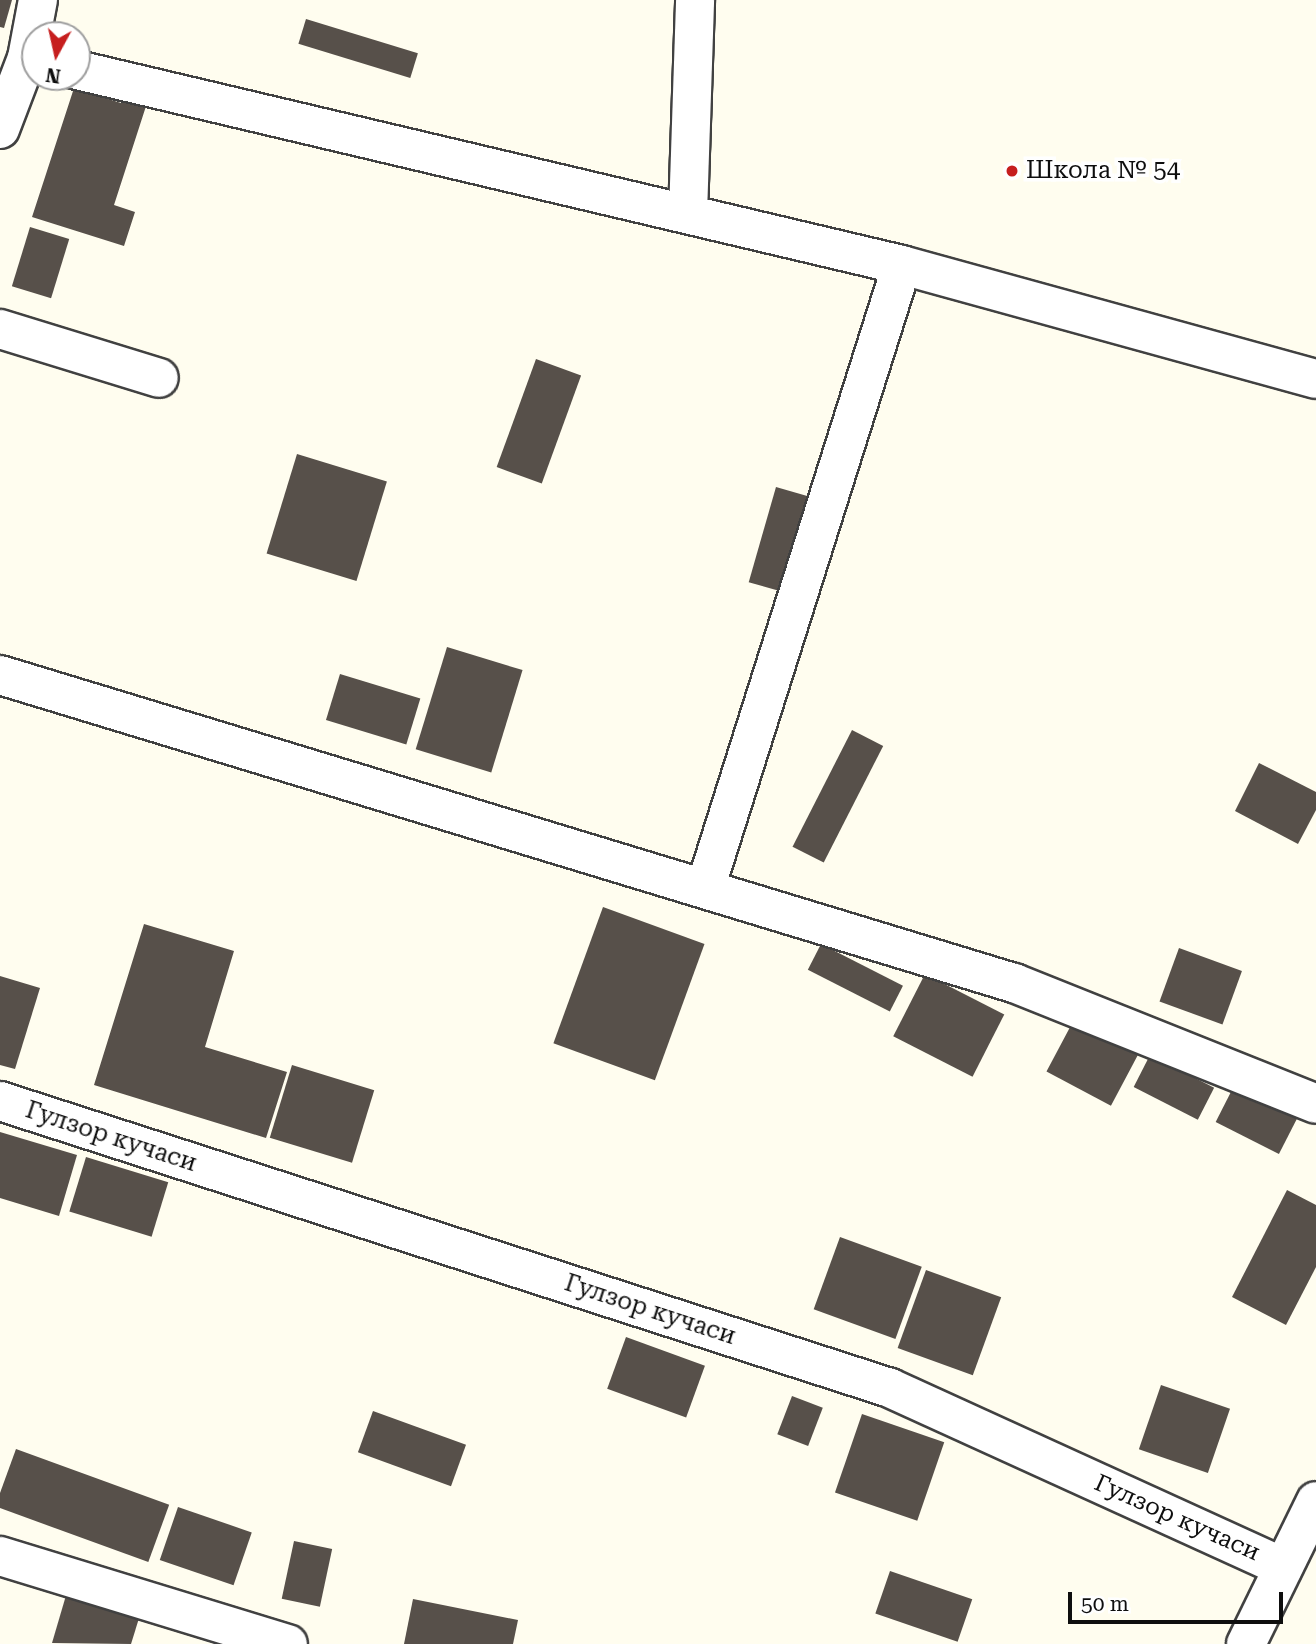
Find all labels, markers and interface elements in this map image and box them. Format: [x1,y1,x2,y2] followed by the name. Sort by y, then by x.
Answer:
[21,21,91,91] north arrow
[44,63,62,88] text: N
[1026,157,1180,185] place label: Школа № 54
[1004,163,1020,179] marker: Школа № 54
[22,1096,200,1178] street label: Гулзор кучаси
[561,1269,739,1351] street label: Гулзор кучаси
[1090,1469,1264,1567] street label: Гулзор кучаси
[1071,1578,1286,1622] scale bar
[1081,1592,1129,1616] text: 50 m

